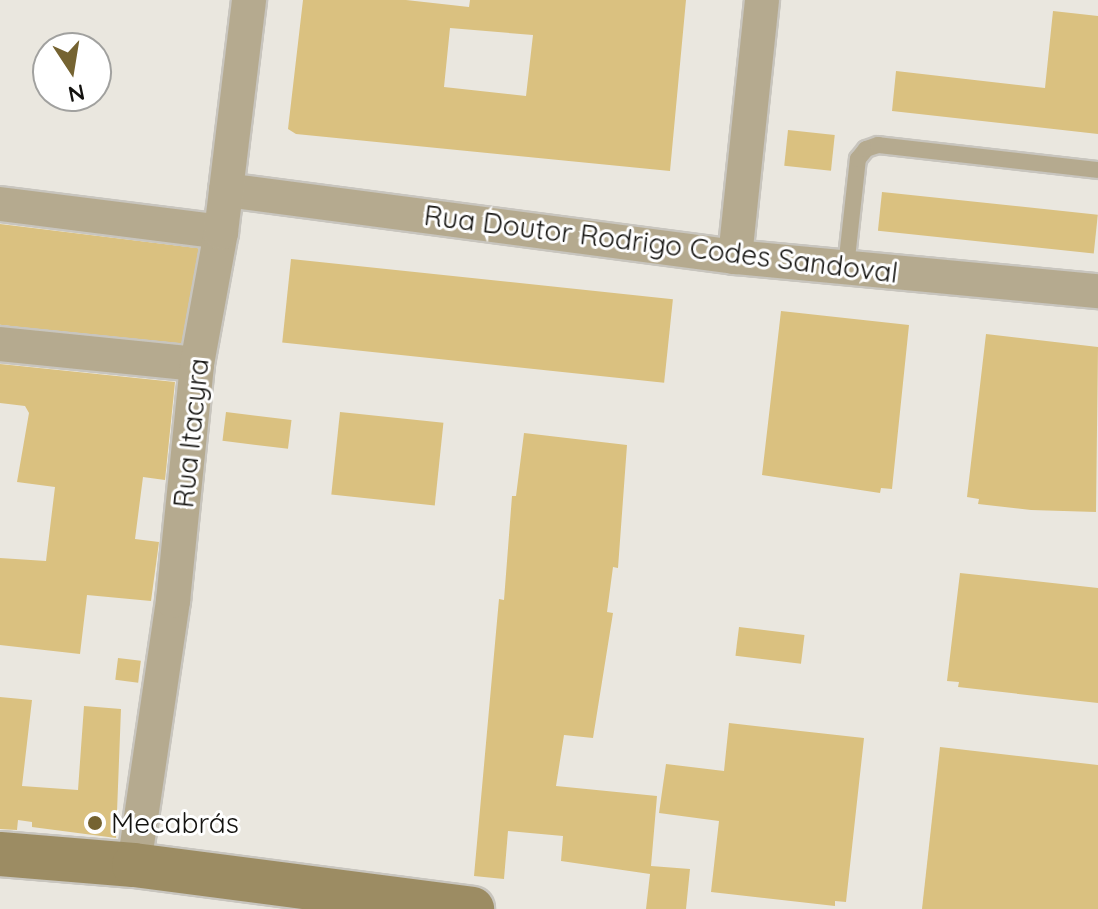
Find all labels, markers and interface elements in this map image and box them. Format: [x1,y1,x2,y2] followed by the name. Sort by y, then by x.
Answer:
[32,32,112,112] north arrow
[66,78,87,109] text: N
[422,198,900,290] street label: Rua Doutor Rodrigo Codes Sandoval
[166,357,216,509] street label: Rua Itacyra
[111,806,239,840] place label: Mecabrás
[86,814,104,832] marker: Mecabrás

